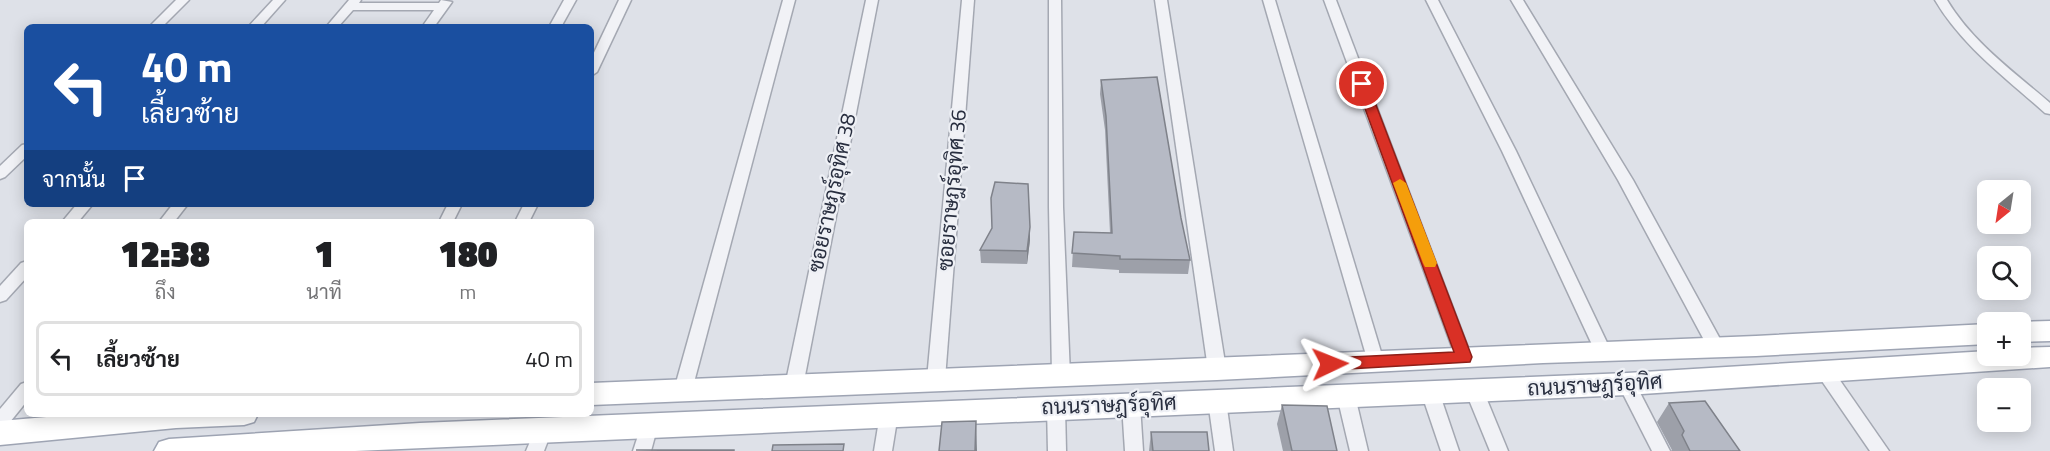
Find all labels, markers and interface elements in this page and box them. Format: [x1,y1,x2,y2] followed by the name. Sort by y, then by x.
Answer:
[141,34,233,98] text: 40 m
[42,48,120,126] icon: left
[1336,58,1387,109] pin
[1345,67,1378,100] icon: arrive
[141,92,239,133] text: เลี้ยวซ้าย
[928,108,974,272] street label: ซอยราษฎร์อุทิศ 36
[799,110,864,275] street label: ซอยราษฎร์อุทิศ 38
[42,162,106,196] text: จากนั้น
[118,162,151,195] icon: arrive
[1977,180,2031,234] north arrow
[1977,180,2031,432] map controls
[120,226,210,281] text: 12:38
[314,226,334,281] text: 1
[438,226,498,281] text: 180
[1977,246,2031,300] button: search
[155,276,175,307] text: ถึง
[306,276,342,307] text: นาที
[460,276,476,307] text: m
[1977,312,2031,366] button: +
[1298,332,1362,396] position arrow
[45,342,78,375] icon: left
[96,342,180,376] text: เลี้ยวซ้าย
[525,342,573,376] text: 40 m
[1527,364,1663,404] street label: ถนนราษฎร์อุทิศ
[1977,378,2031,432] button: −
[1041,386,1177,422] street label: ถนนราษฎร์อุทิศ

